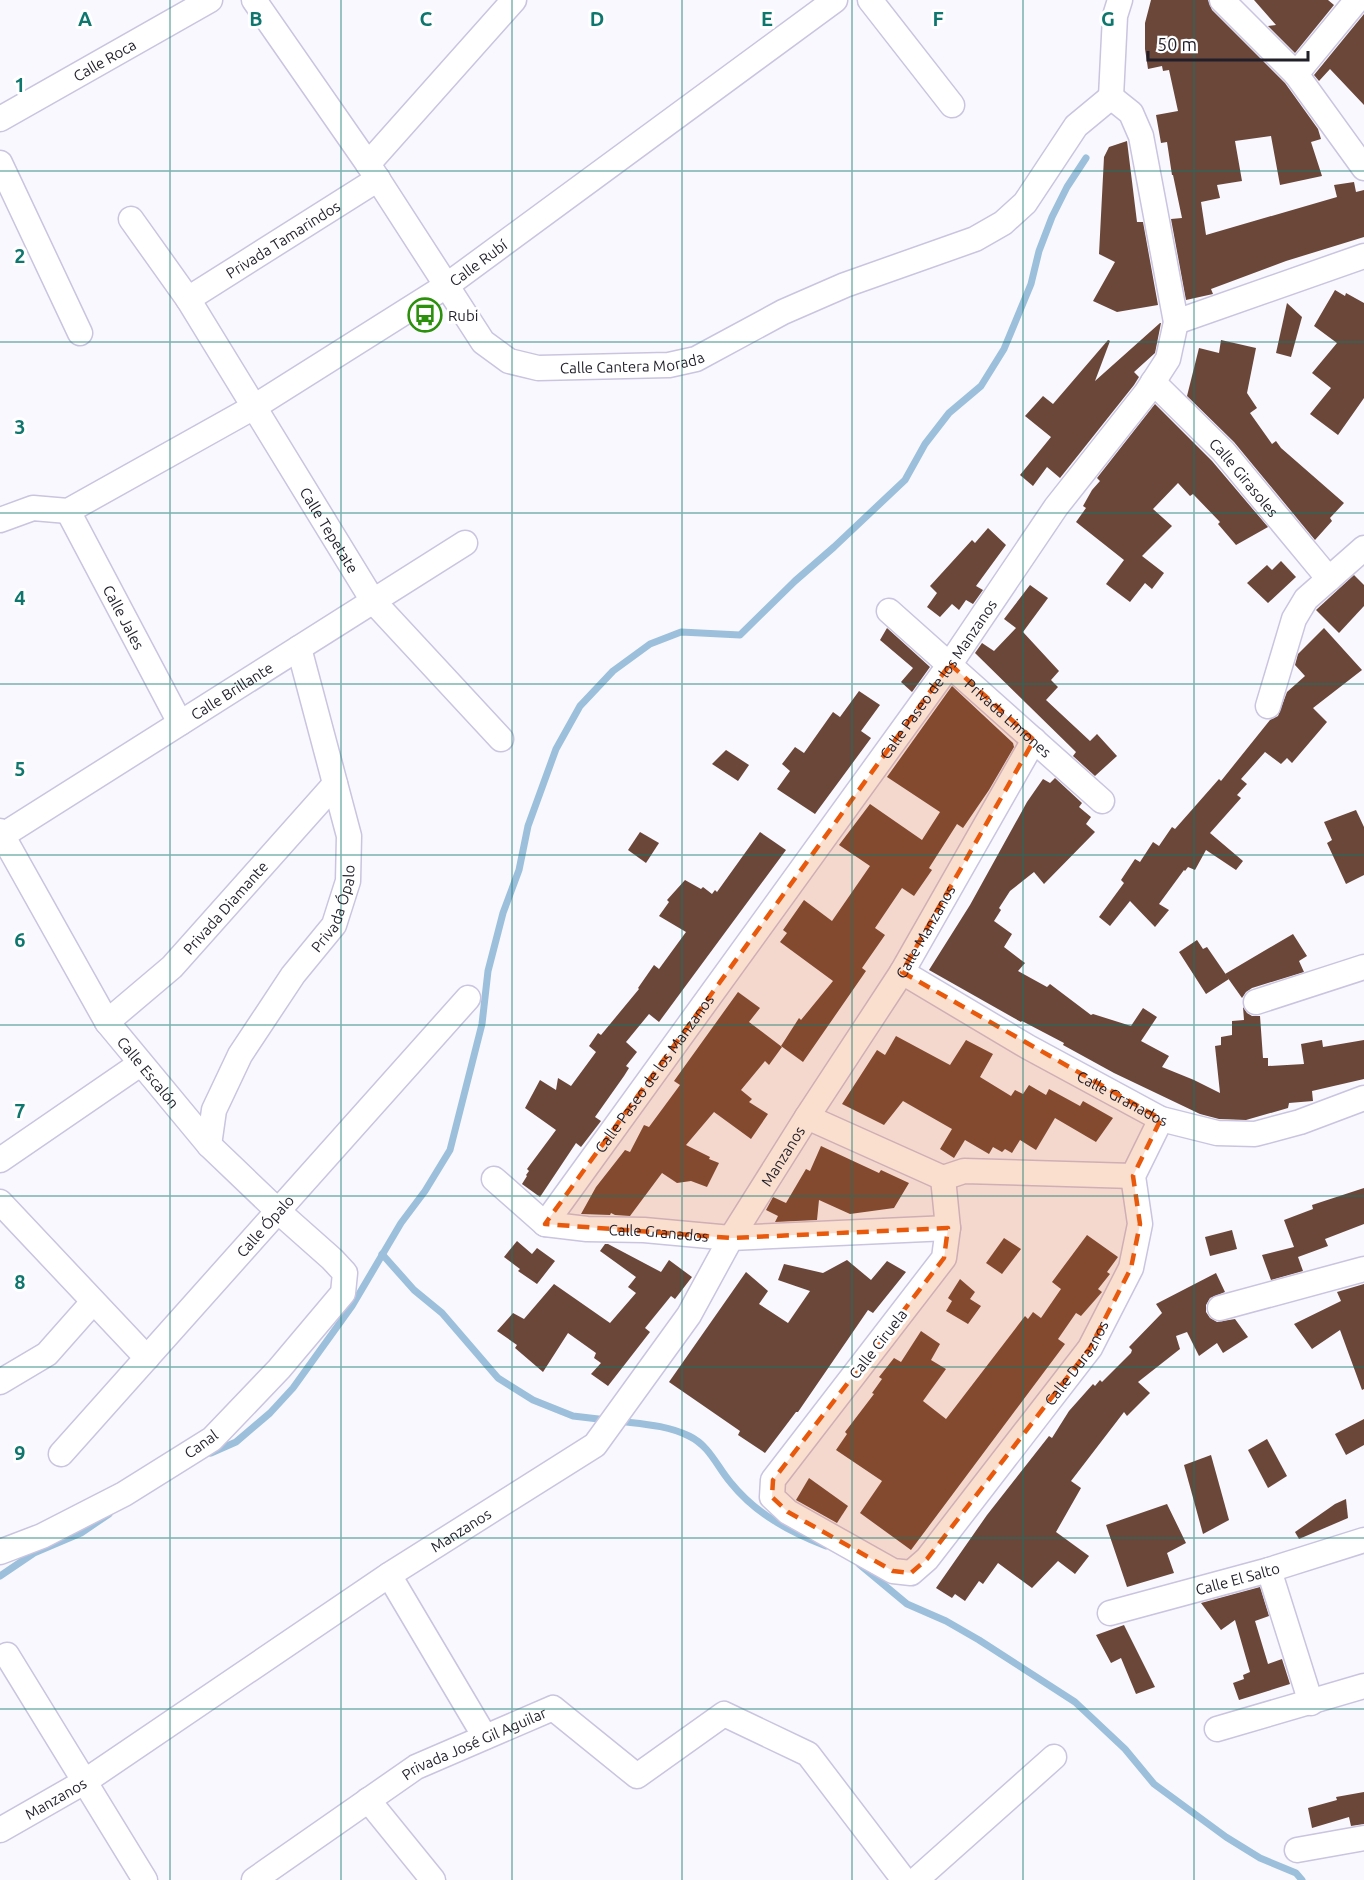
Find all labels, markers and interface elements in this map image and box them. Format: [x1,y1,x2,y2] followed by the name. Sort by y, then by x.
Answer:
[78,7,92,30] text: A
[249,7,263,30] text: B
[420,7,433,30] text: C
[590,7,604,30] text: D
[761,7,773,30] text: E
[932,7,944,30] text: F
[1101,7,1115,30] text: G
[1148,24,1308,62] scale bar
[1157,34,1197,54] text: 50 m
[70,35,139,84] street label: Calle Roca
[14,73,26,96] text: 1
[223,197,343,281] street label: Privada Tamarindos
[446,236,510,289] street label: Calle Rubí
[14,244,26,267] text: 2
[407,297,443,333] bus stop icon: Rubi
[448,307,478,324] place label: Rubi
[560,348,707,376] street label: Calle Cantera Morada
[14,415,26,438] text: 3
[1206,434,1282,520] street label: Calle Girasoles
[297,484,362,576] street label: Calle Tepetate
[100,582,148,652] street label: Calle Jales
[14,586,26,609] text: 4
[876,596,1000,762] street label: Calle Paseo de los Manzanos
[187,658,276,723] street label: Calle Brillante
[962,675,1055,760] street label: Privada Limones
[14,757,26,780] text: 5
[179,857,271,957] street label: Privada Diamante
[307,865,357,955] street label: Privada Ópalo
[892,882,958,981] street label: Calle Manzanos
[14,928,26,951] text: 6
[591,991,717,1156] street label: Calle Paseo de los Manzanos
[114,1033,183,1111] street label: Calle Escalón
[1074,1067,1169,1129] street label: Calle Granados
[14,1099,26,1122] text: 7
[757,1123,808,1189] street label: Manzanos
[233,1191,297,1260] street label: Calle Ópalo
[608,1221,709,1244] street label: Calle Granados
[14,1270,26,1293] text: 8
[846,1306,910,1382] street label: Calle Ciruela
[1040,1318,1111,1409] street label: Calle Duraznos
[181,1426,221,1462] street label: Canal
[14,1441,26,1464] text: 9
[427,1505,494,1555] street label: Manzanos
[1193,1559,1282,1598] street label: Calle El Salto
[398,1703,549,1783] street label: Privada José Gil Aguilar
[22,1774,89,1822] street label: Manzanos

